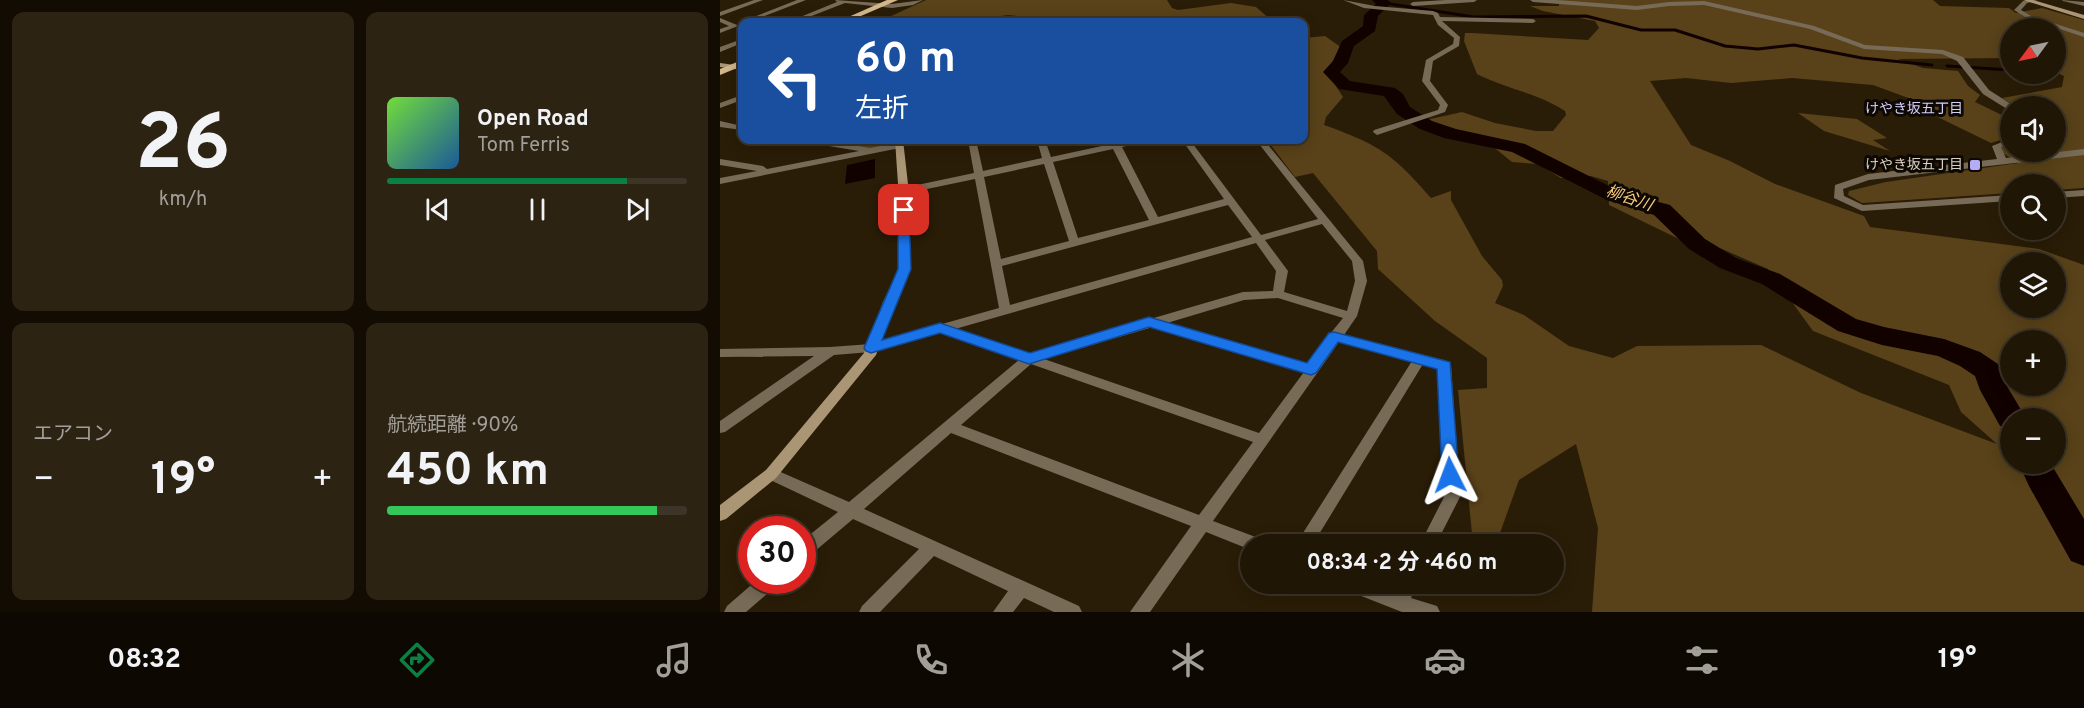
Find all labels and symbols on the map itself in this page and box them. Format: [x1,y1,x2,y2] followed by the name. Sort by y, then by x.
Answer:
[2000,18,2066,84] north arrow
[1865,101,1963,118] district label: けやき坂五丁目
[1865,157,1963,174] place label: けやき坂五丁目
[1968,158,1982,172] marker: けやき坂五丁目
[1603,182,1657,217] water label: 柳谷川
[878,184,929,235] pin
[1418,443,1482,507] position arrow
[738,516,816,594] speed limit sign: 30

